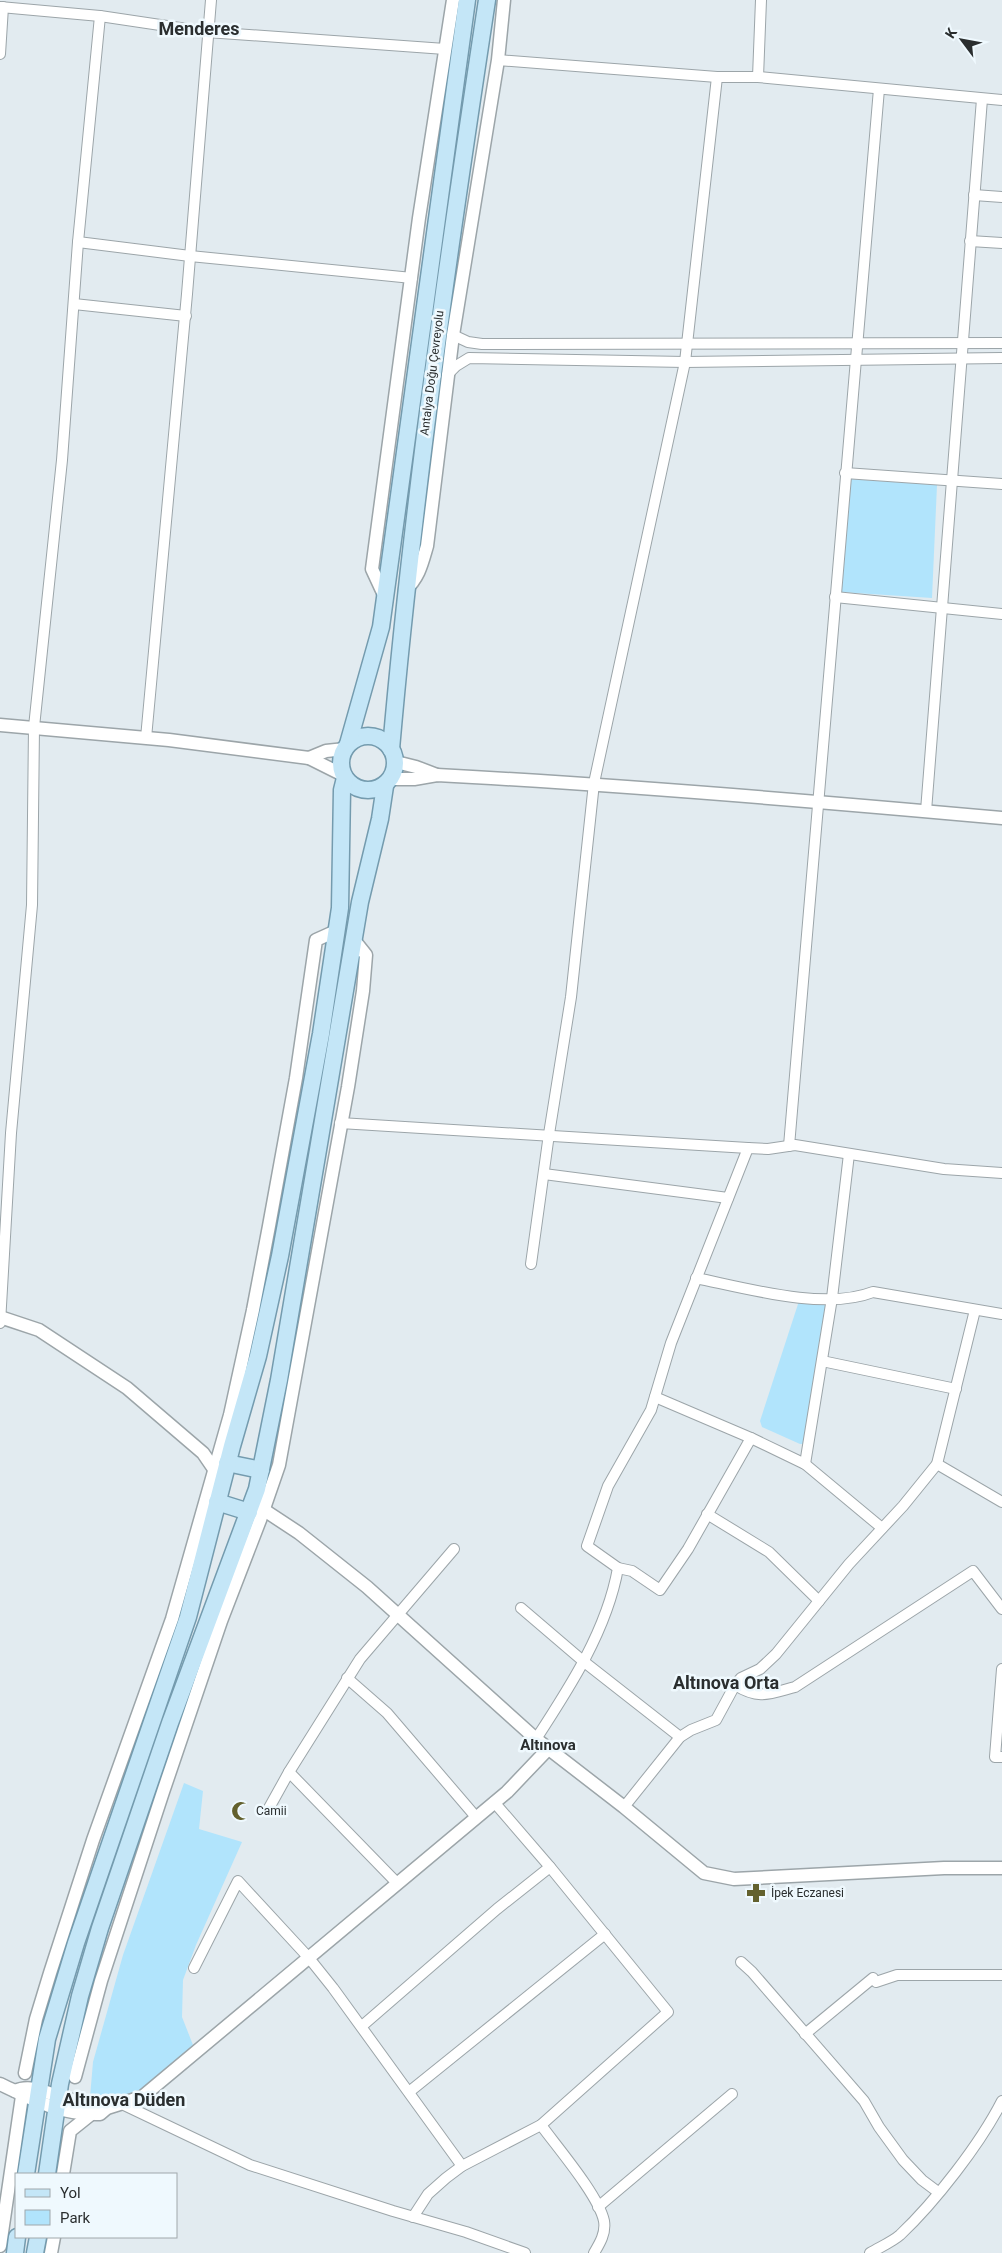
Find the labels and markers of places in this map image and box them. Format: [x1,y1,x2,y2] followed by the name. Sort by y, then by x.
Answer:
[230,1800,252,1822] mosque icon: Camii
[256,1804,287,1818] place label: Camii
[745,1882,767,1904] pharmacy icon: İpek Eczanesi
[771,1885,844,1900] place label: İpek Eczanesi

